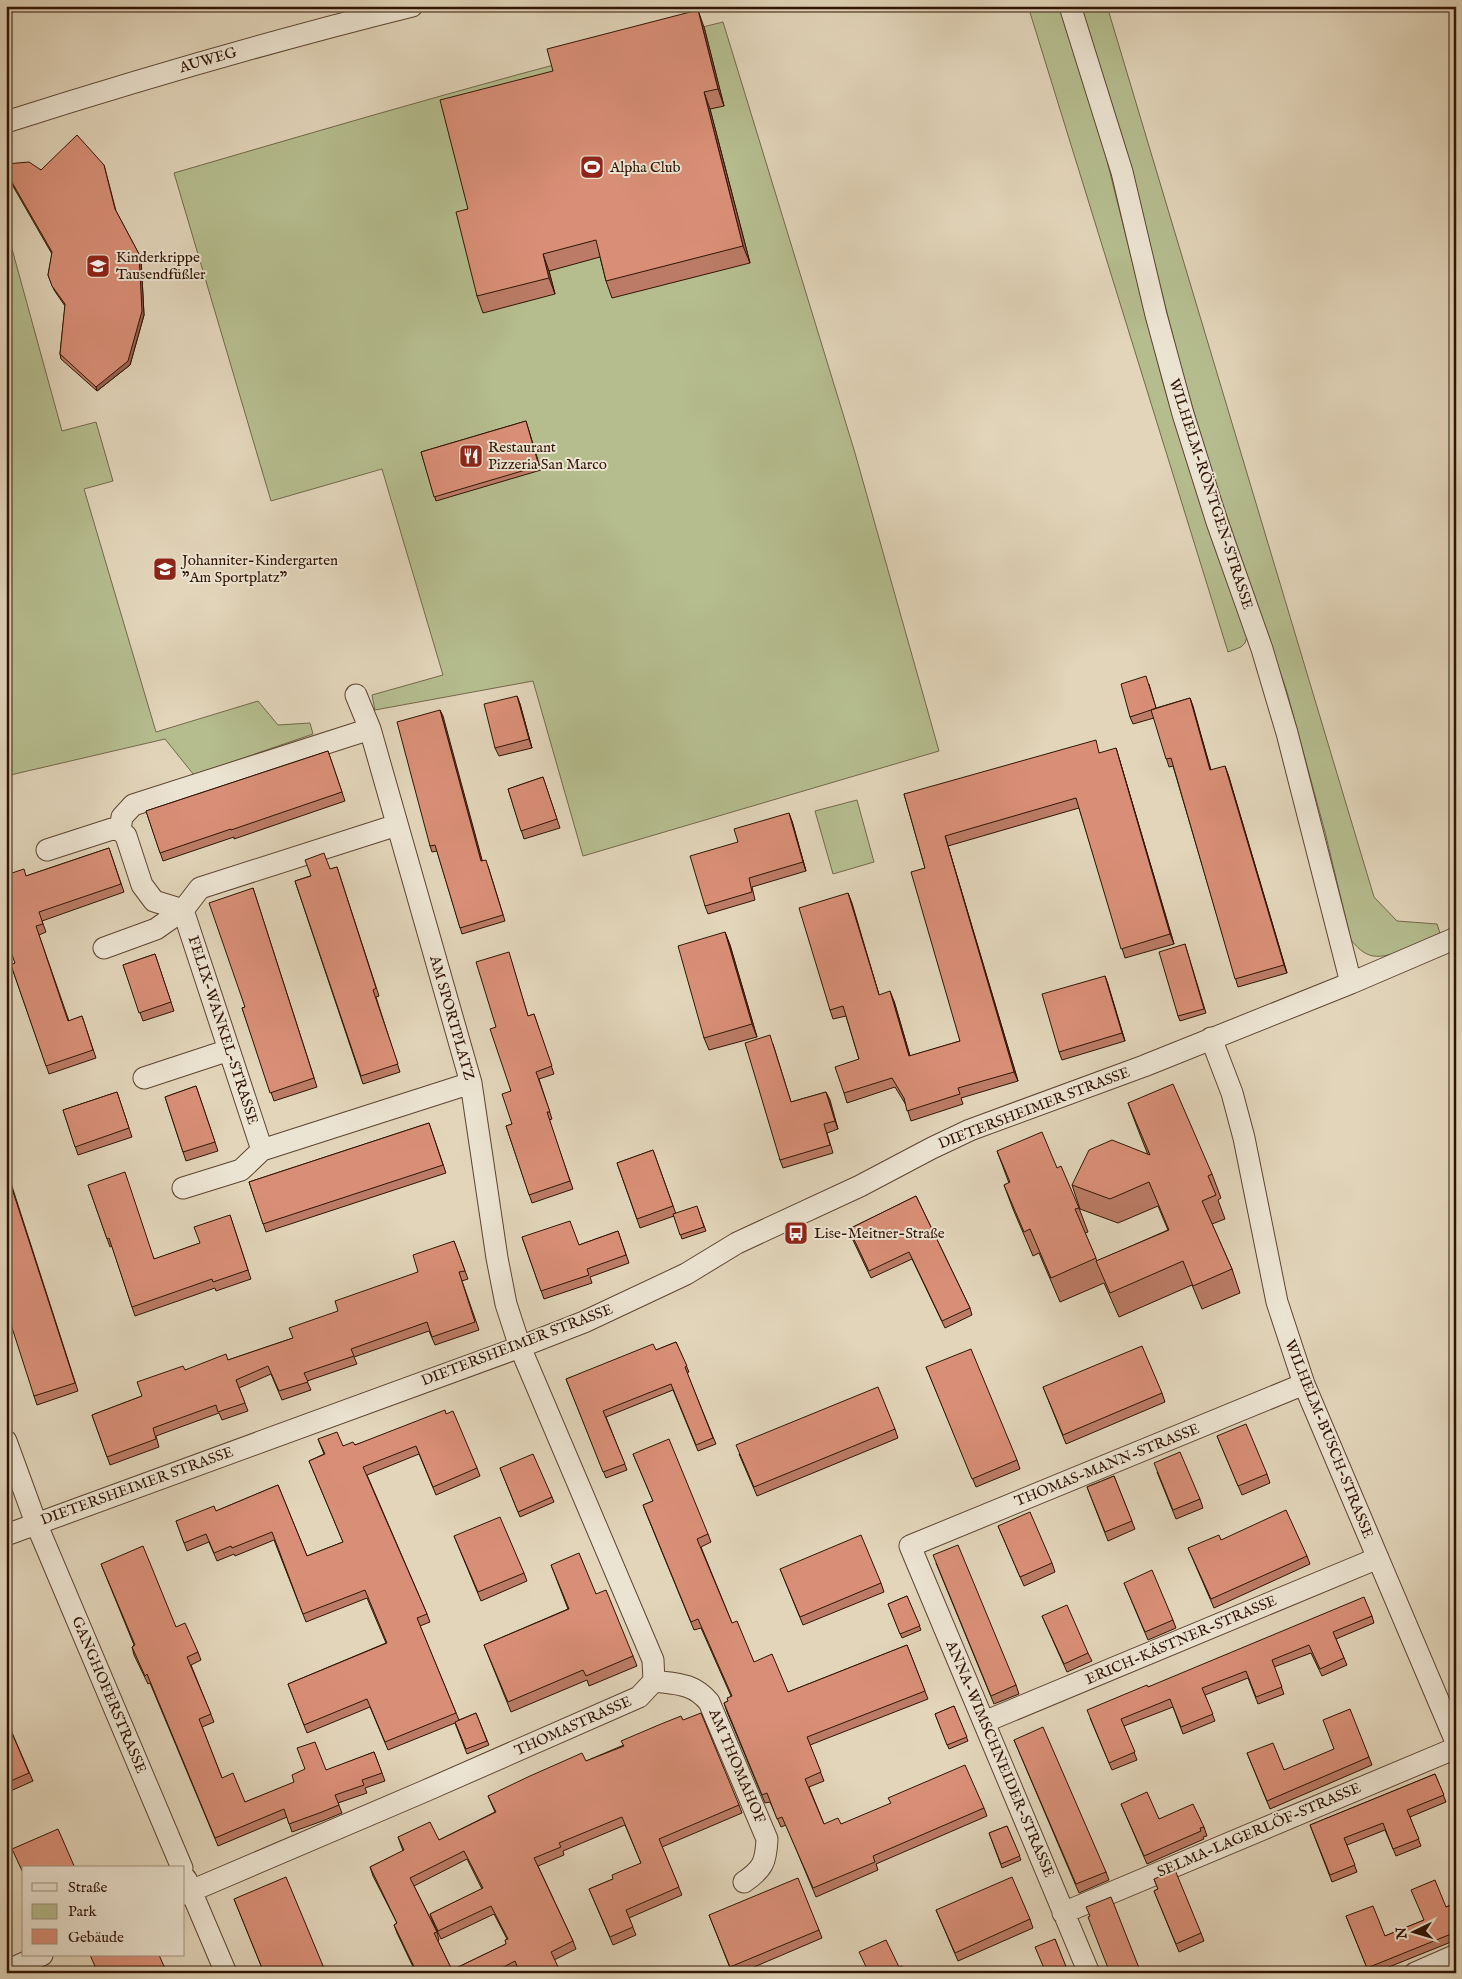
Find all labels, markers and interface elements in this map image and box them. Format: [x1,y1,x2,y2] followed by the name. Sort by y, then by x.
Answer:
[176,43,239,78] street label: AUWEG
[579,154,605,180] sports icon: Alpha Club
[609,158,681,177] place label: Alpha Club
[116,248,206,284] place label: Kinderkrippe Tausendfüßler
[85,253,111,279] school or university icon: Kinderkrippe Tausendfüßler
[1165,376,1257,612] street label: WILHELM-RÖNTGEN-STRASSE
[488,438,607,474] place label: Restaurant Pizzeria San Marco
[458,443,484,469] restaurant icon: Restaurant Pizzeria San Marco
[180,551,338,587] place label: Johanniter-Kindergarten "Am Sportplatz"
[152,556,178,582] school or university icon: Johanniter-Kindergarten "Am Sportplatz"
[183,933,263,1127] street label: FELIX-WANKEL-STRASSE
[425,953,479,1083] street label: AM SPORTPLATZ
[935,1063,1133,1153] street label: DIETERSHEIMER STRASSE
[783,1220,809,1246] bus stop icon: Lise-Meitner-Straße
[814,1224,945,1243] place label: Lise-Meitner-Straße
[418,1300,616,1390] street label: DIETERSHEIMER STRASSE
[1280,1337,1378,1541] street label: WILHELM-BUSCH-STRASSE
[1012,1419,1202,1511] street label: THOMAS-MANN-STRASSE
[38,1442,236,1530] street label: DIETERSHEIMER STRASSE
[1083,1591,1279,1689] street label: ERICH-KÄSTNER-STRASSE
[67,1614,151,1776] street label: GANGHOFERSTRASSE
[941,1637,1059,1880] street label: ANNA-WIMSCHNEIDER-STRASSE
[512,1692,634,1760] street label: THOMASTRASSE
[704,1705,770,1826] street label: AM THOMAHOF
[1154,1778,1364,1882] street label: SELMA-LAGERLÖF-STRASSE
[22,1866,185,1956] legend
[68,1878,108,1897] text: Straße
[68,1902,98,1921] text: Park
[1390,1906,1440,1956] north arrow
[1393,1926,1412,1941] text: N
[68,1928,124,1947] text: Gebäude

